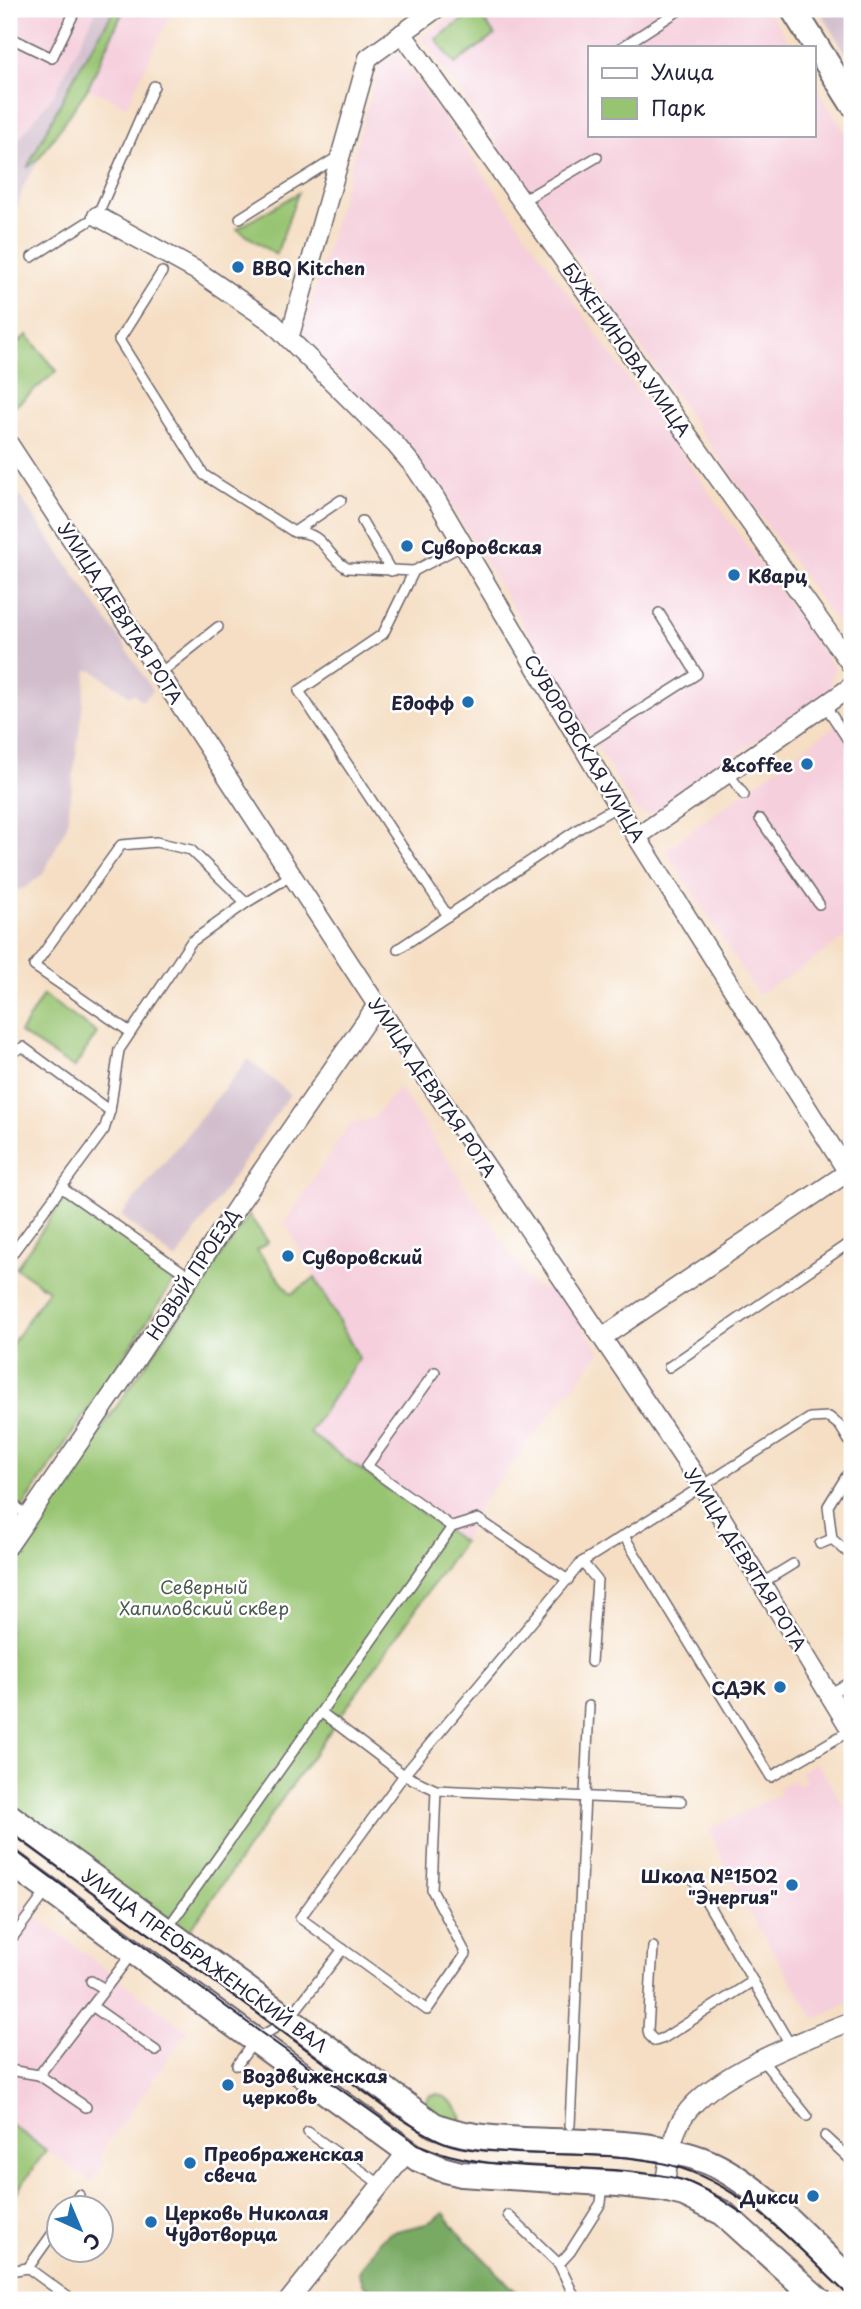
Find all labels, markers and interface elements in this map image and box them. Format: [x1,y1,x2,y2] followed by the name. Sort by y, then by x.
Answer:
[588,46,816,136] legend
[651,55,714,87] text: Улица
[651,91,706,123] text: Парк
[252,254,365,281] place label: BBQ Kitchen
[557,256,698,442] street label: БУЖЕНИНОВА УЛИЦА
[230,259,246,275] marker: BBQ Kitchen
[52,517,190,709] street label: УЛИЦА ДЕВЯТАЯ РОТА
[421,533,542,560] place label: Суворовская
[399,538,415,554] marker: Суворовская
[748,562,808,589] place label: Кварц
[726,567,742,583] marker: Кварц
[518,649,652,847] street label: СУВОРОВСКАЯ УЛИЦА
[391,689,454,716] place label: Едофф
[460,694,476,710] marker: Едофф
[721,751,793,778] place label: &coffee
[799,756,815,772] marker: &coffee
[363,992,503,1182] street label: УЛИЦА ДЕВЯТАЯ РОТА
[139,1203,245,1345] street label: НОВЫЙ ПРОЕЗД
[302,1243,423,1270] place label: Суворовский
[280,1248,296,1264] marker: Суворовский
[678,1462,814,1656] street label: УЛИЦА ДЕВЯТАЯ РОТА
[119,1573,289,1621] park label: Северный Хапиловский сквер
[712,1674,767,1701] place label: СДЭК
[772,1679,788,1695] marker: СДЭК
[77,1862,333,2058] street label: УЛИЦА ПРЕОБРАЖЕНСКИЙ ВАЛ
[641,1862,778,1910] place label: Школа №1502 "Энергия"
[784,1877,800,1893] marker: Школа №1502 "Энергия"
[242,2062,388,2110] place label: Воздвиженская церковь
[220,2077,236,2093] marker: Воздвиженская церковь
[204,2140,364,2188] place label: Преображенская свеча
[182,2155,198,2171] marker: Преображенская свеча
[740,2183,799,2210] place label: Дикси
[805,2188,821,2204] marker: Дикси
[46,2194,116,2264] north arrow
[165,2199,329,2247] place label: Церковь Николая Чудотворца
[143,2214,159,2230] marker: Церковь Николая Чудотворца
[78,2227,107,2257] text: С

